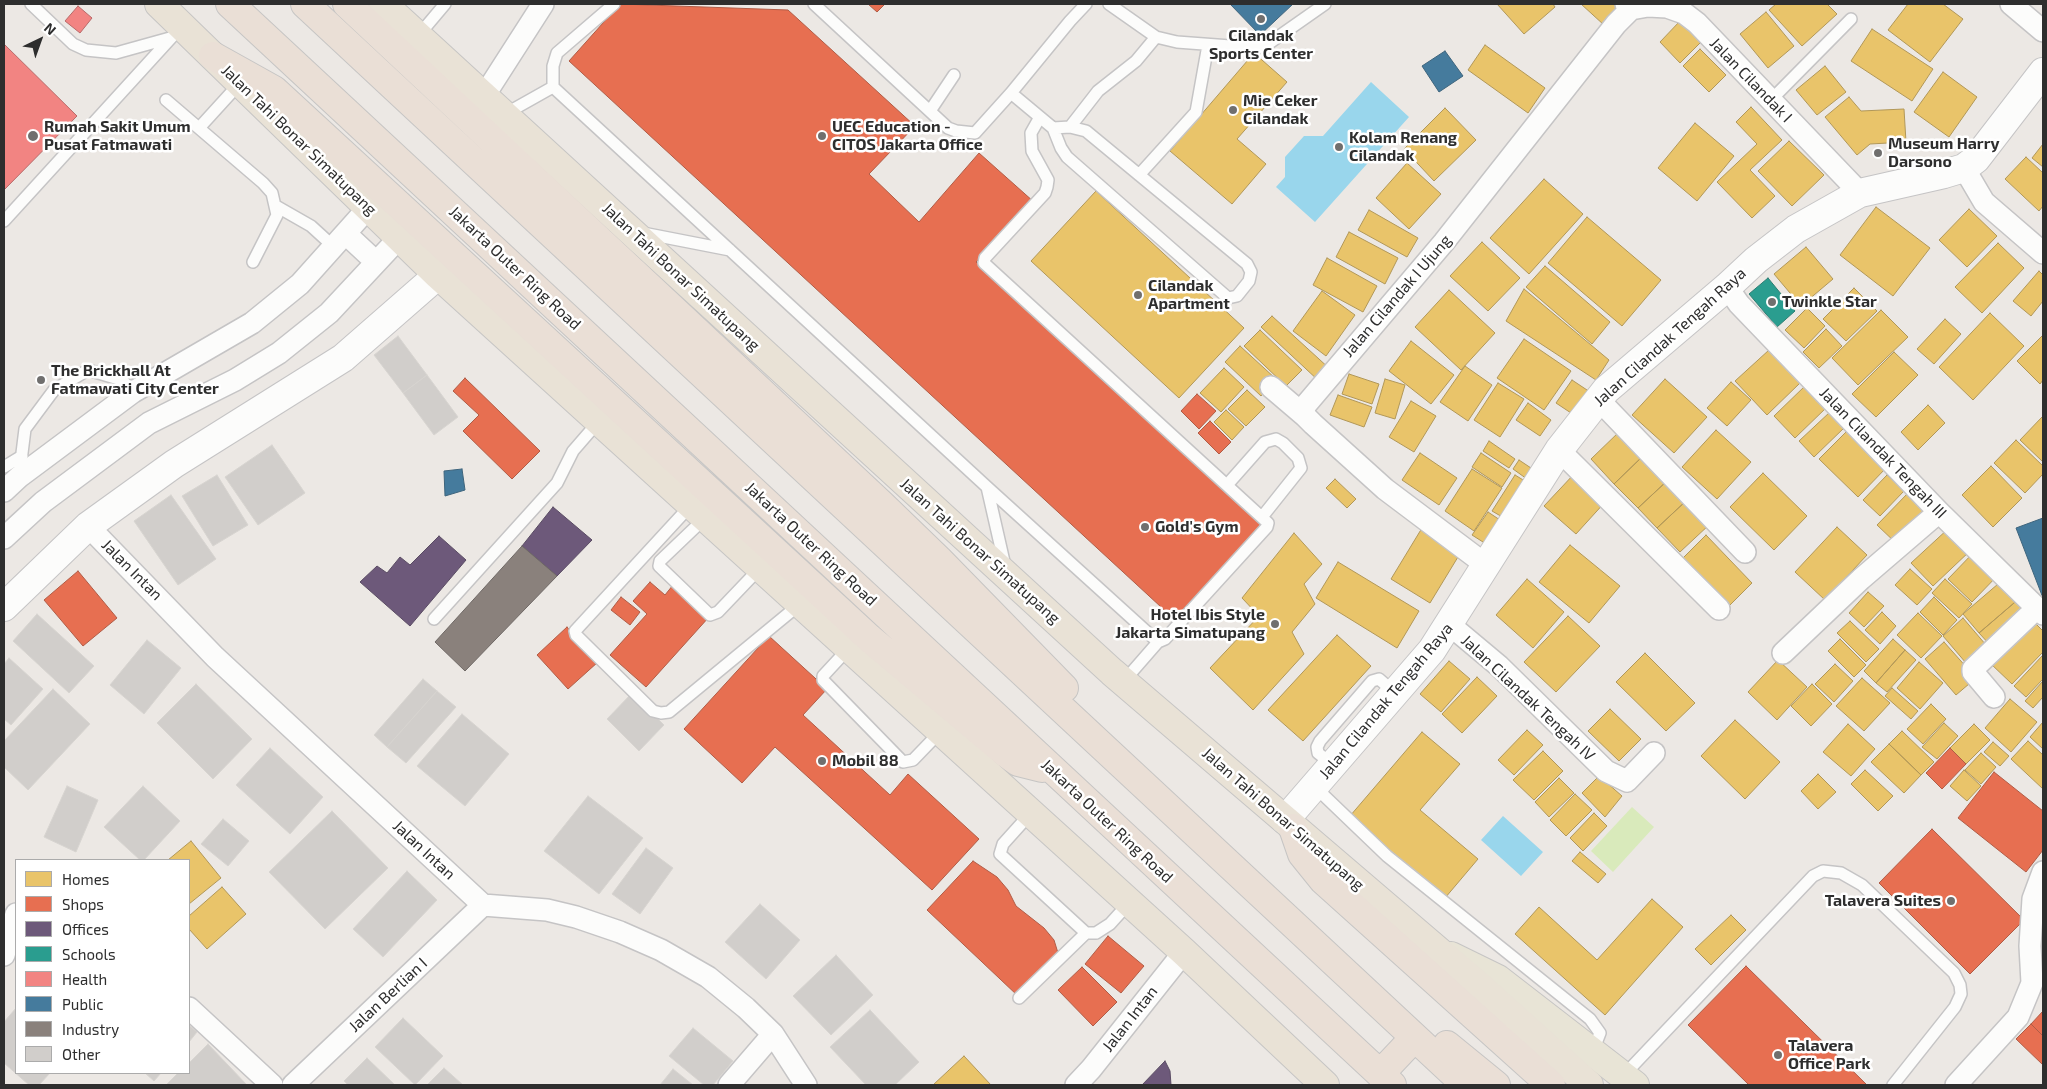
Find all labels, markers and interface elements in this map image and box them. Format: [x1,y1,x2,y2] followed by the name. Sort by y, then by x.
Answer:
[1255,13,1267,25] marker: Cilandak Sports Center
[15,15,65,65] north arrow
[41,19,60,38] text: N
[1209,26,1313,64] place label: Cilandak Sports Center
[1706,34,1796,126] street label: Jalan Cilandak I
[217,61,381,219] street label: Jalan Tahi Bonar Simatupang
[1243,91,1317,129] place label: Mie Ceker Cilandak
[1227,104,1239,116] marker: Mie Ceker Cilandak
[44,117,191,155] place label: Rumah Sakit Umum Pusat Fatmawati
[832,117,983,155] place label: UEC Education - CITOS Jakarta Office
[1349,128,1457,166] place label: Kolam Renang Cilandak
[26,129,40,143] marker: Rumah Sakit Umum Pusat Fatmawati
[816,130,828,142] marker: UEC Education - CITOS Jakarta Office
[1888,134,2000,172] place label: Museum Harry Darsono
[1333,141,1345,153] marker: Kolam Renang Cilandak
[1872,147,1884,159] marker: Museum Harry Darsono
[598,199,764,355] street label: Jalan Tahi Bonar Simatupang
[445,202,585,334] street label: Jakarta Outer Ring Road
[1339,231,1455,361] street label: Jalan Cilandak I Ujung
[1590,264,1750,410] street label: Jalan Cilandak Tengah Raya
[1148,276,1230,314] place label: Cilandak Apartment
[1132,289,1144,301] marker: Cilandak Apartment
[1782,292,1877,312] place label: Twinkle Star
[1766,296,1778,308] marker: Twinkle Star
[51,361,219,399] place label: The Brickhall At Fatmawati City Center
[35,374,47,386] marker: The Brickhall At Fatmawati City Center
[1815,384,1951,522] street label: Jalan Cilandak Tengah III
[896,474,1064,628] street label: Jalan Tahi Bonar Simatupang
[741,478,881,610] street label: Jakarta Outer Ring Road
[1155,517,1238,537] place label: Gold's Gym
[1139,521,1151,533] marker: Gold's Gym
[98,536,166,604] street label: Jalan Intan
[1115,605,1265,643] place label: Hotel Ibis Style Jakarta Simatupang
[1269,618,1281,630] marker: Hotel Ibis Style Jakarta Simatupang
[1315,619,1457,783] street label: Jalan Cilandak Tengah Raya
[1457,631,1599,765] street label: Jalan Cilandak Tengah IV
[1198,743,1368,895] street label: Jalan Tahi Bonar Simatupang
[832,751,899,771] place label: Mobil 88
[816,755,828,767] marker: Mobil 88
[1037,755,1177,887] street label: Jakarta Outer Ring Road
[389,816,459,884] street label: Jalan Intan
[15,859,190,1074] legend
[62,870,109,888] text: Homes
[1825,891,1941,911] place label: Talavera Suites
[62,895,104,913] text: Shops
[1945,895,1957,907] marker: Talavera Suites
[62,920,109,938] text: Offices
[62,945,116,963] text: Schools
[345,954,431,1036] street label: Jalan Berlian I
[62,970,107,988] text: Health
[1098,982,1162,1056] street label: Jalan Intan
[62,995,103,1013] text: Public
[62,1020,119,1038] text: Industry
[1788,1036,1870,1074] place label: Talavera Office Park
[62,1045,101,1063] text: Other
[1772,1049,1784,1061] marker: Talavera Office Park

